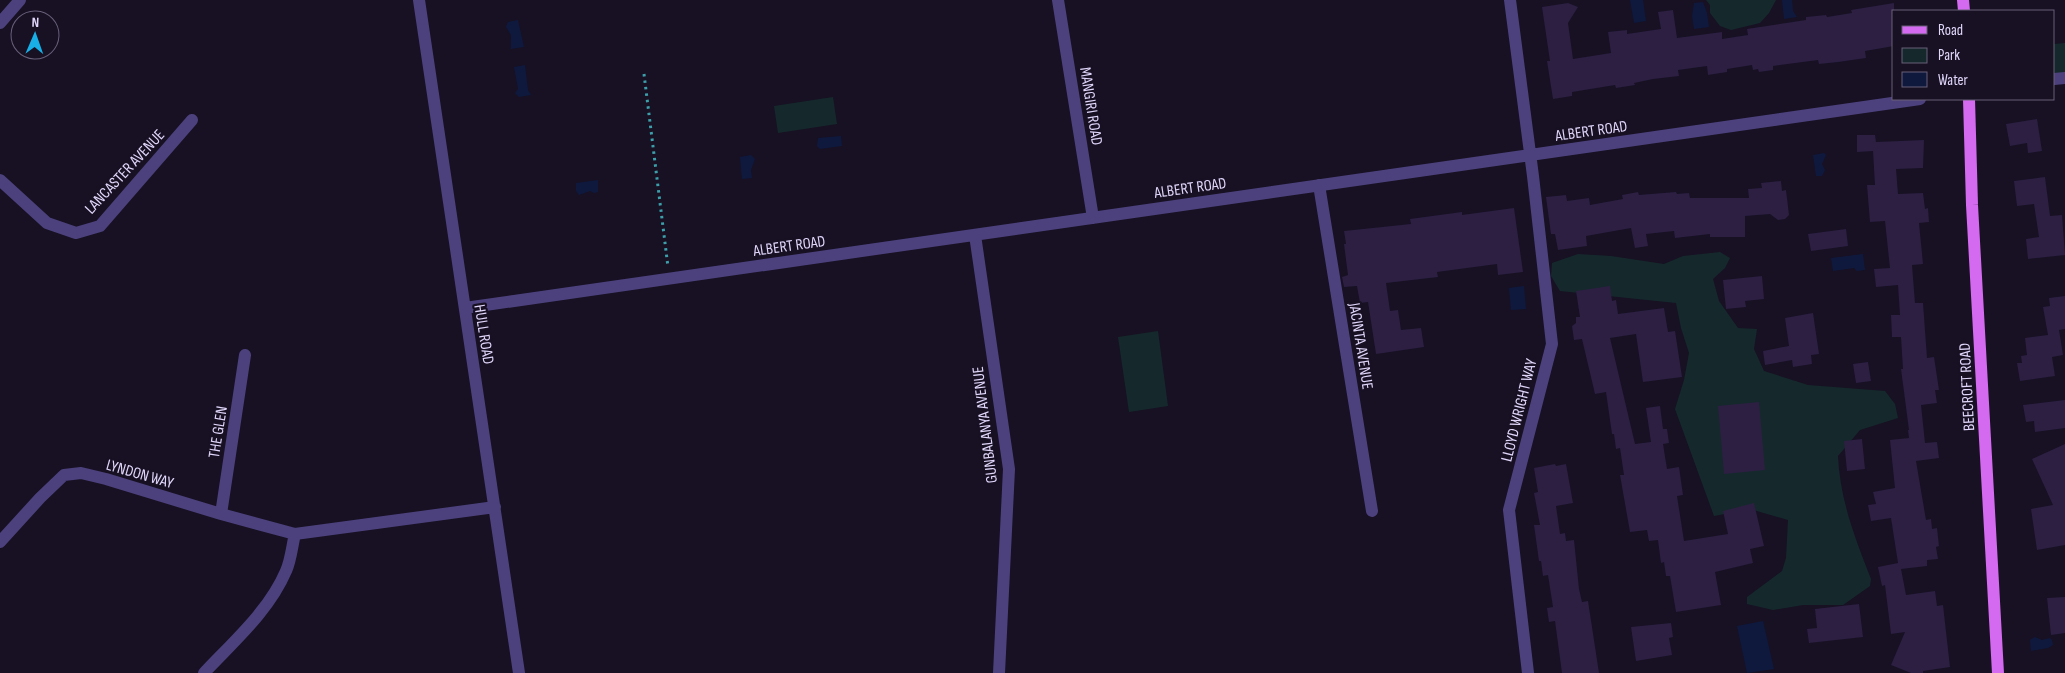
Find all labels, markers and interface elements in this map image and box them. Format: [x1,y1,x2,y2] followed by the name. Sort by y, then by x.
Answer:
[10,10,60,60] north arrow
[1892,10,2055,100] legend
[31,14,39,31] text: N
[1938,21,1963,40] text: Road
[1938,46,1960,65] text: Park
[1075,66,1106,147] street label: MANGIRI ROAD
[1938,71,1969,90] text: Water
[1553,117,1629,146] street label: ALBERT ROAD
[81,126,169,218] street label: LANCASTER AVENUE
[1152,174,1228,203] street label: ALBERT ROAD
[751,232,827,261] street label: ALBERT ROAD
[1344,301,1377,391] street label: JACINTA AVENUE
[469,303,498,366] street label: HULL ROAD
[1956,342,1979,431] street label: BEECROFT ROAD
[1497,357,1541,464] street label: LLOYD WRIGHT WAY
[969,365,1002,484] street label: GUNBALANYA AVENUE
[205,405,232,460] street label: THE GLEN
[104,456,176,493] street label: LYNDON WAY

